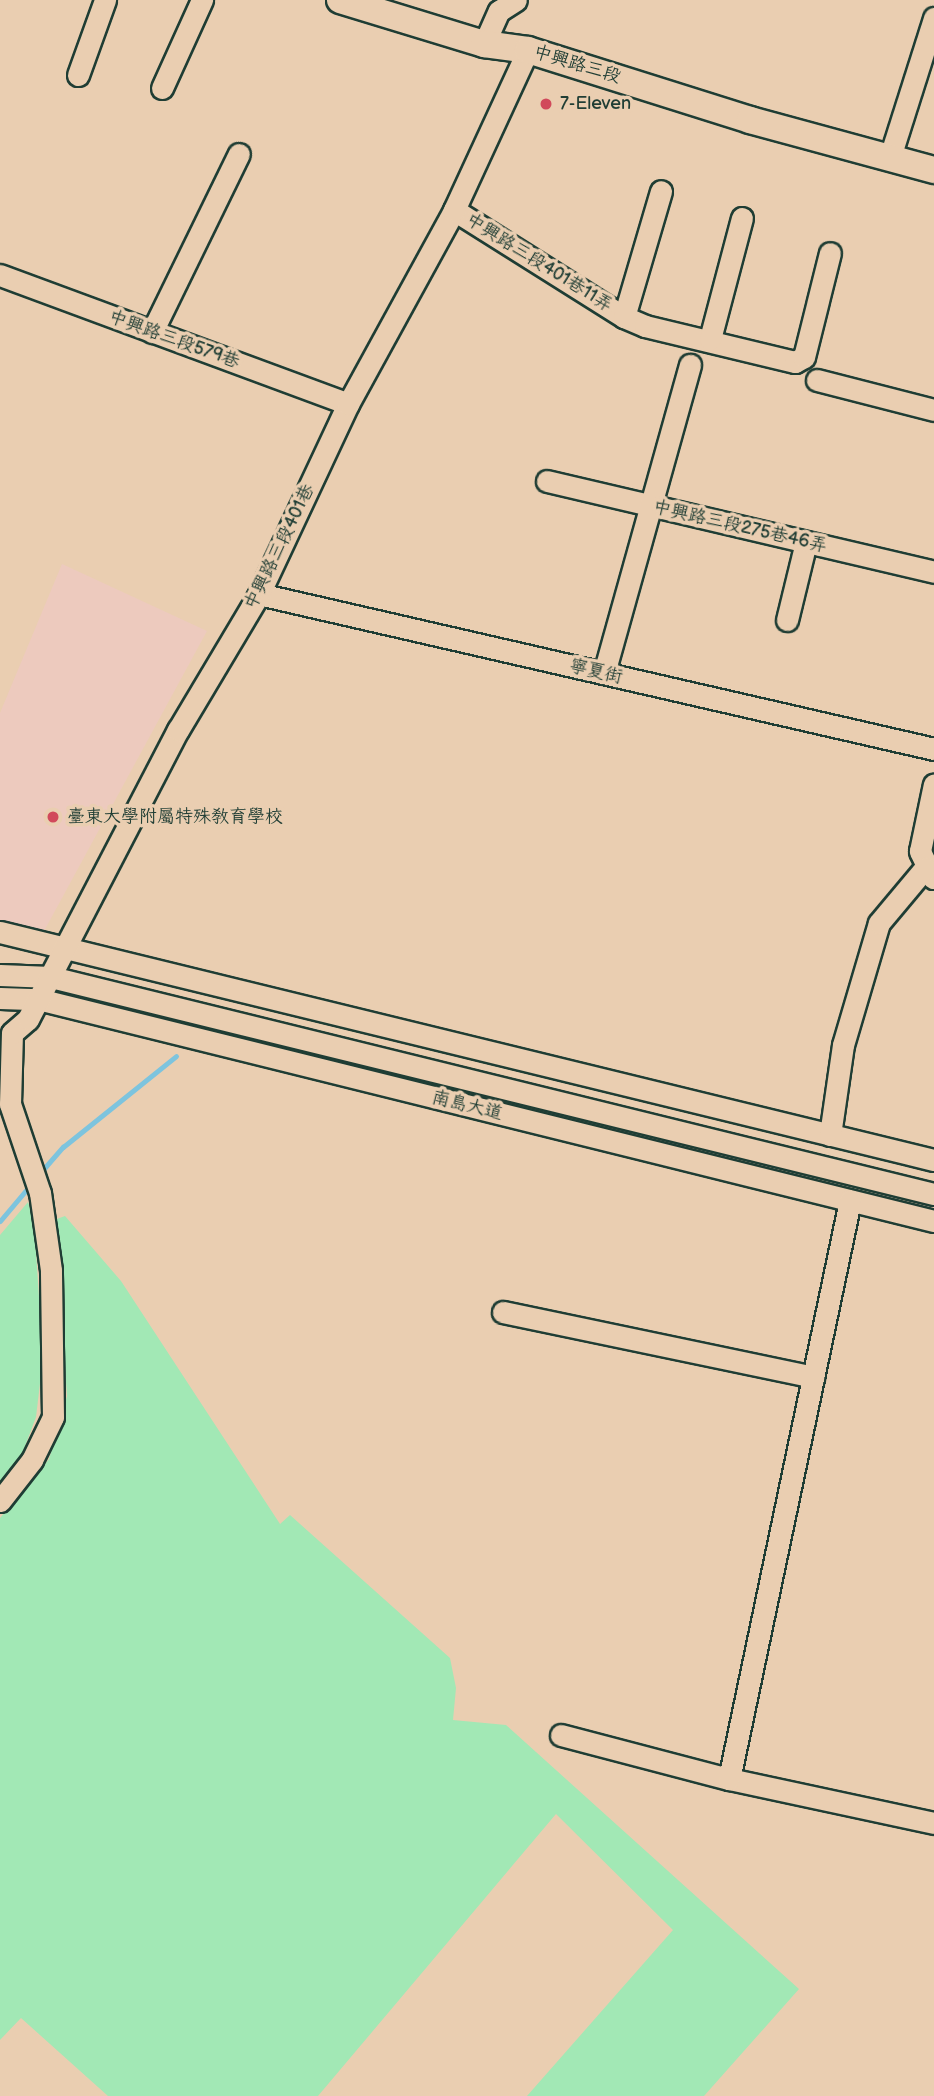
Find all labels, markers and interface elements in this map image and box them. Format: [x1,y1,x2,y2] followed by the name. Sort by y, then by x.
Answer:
[531,42,623,88] street label: 中興路三段
[560,93,631,115] place label: 7-Eleven
[538,96,554,112] marker: 7-Eleven
[462,209,616,317] street label: 中興路三段401巷11弄
[106,306,242,374] street label: 中興路三段579巷
[240,481,320,613] street label: 中興路三段401巷
[651,496,829,558] street label: 中興路三段275巷46弄
[567,655,625,689] street label: 寧夏街
[67,806,283,828] place label: 臺東大學附屬特殊教育學校
[45,809,61,825] marker: 臺東大學附屬特殊教育學校
[429,1087,505,1125] street label: 南島大道

